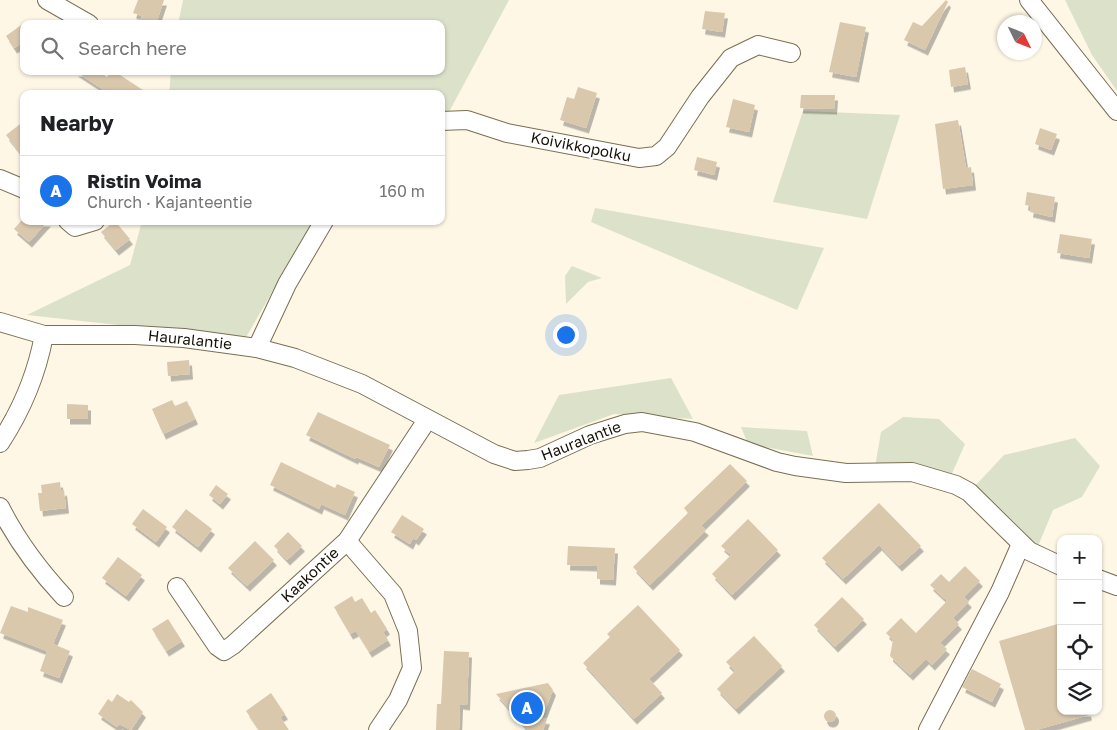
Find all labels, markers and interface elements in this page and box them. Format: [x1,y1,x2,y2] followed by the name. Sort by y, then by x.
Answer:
[997,15,1042,60] north arrow
[20,20,445,75] search box
[38,34,66,62] icon: search
[78,36,187,59] text: Search here
[40,110,114,136] text: Nearby
[530,127,633,165] street label: Koivikkopolku
[87,169,202,192] text: Ristin Voima
[50,181,62,201] text: A
[379,181,425,201] text: 160 m
[87,192,252,212] text: Church · Kajanteentie
[553,322,579,348] your location
[147,326,233,352] street label: Hauralantie
[538,416,623,464] street label: Hauralantie
[1057,535,1102,715] map controls
[1057,535,1102,580] button: +
[277,543,342,605] street label: Kaakontie
[1057,580,1102,625] button: −
[1057,625,1102,670] button: locate
[1057,670,1102,715] button: layers
[511,689,543,727] pin: A

